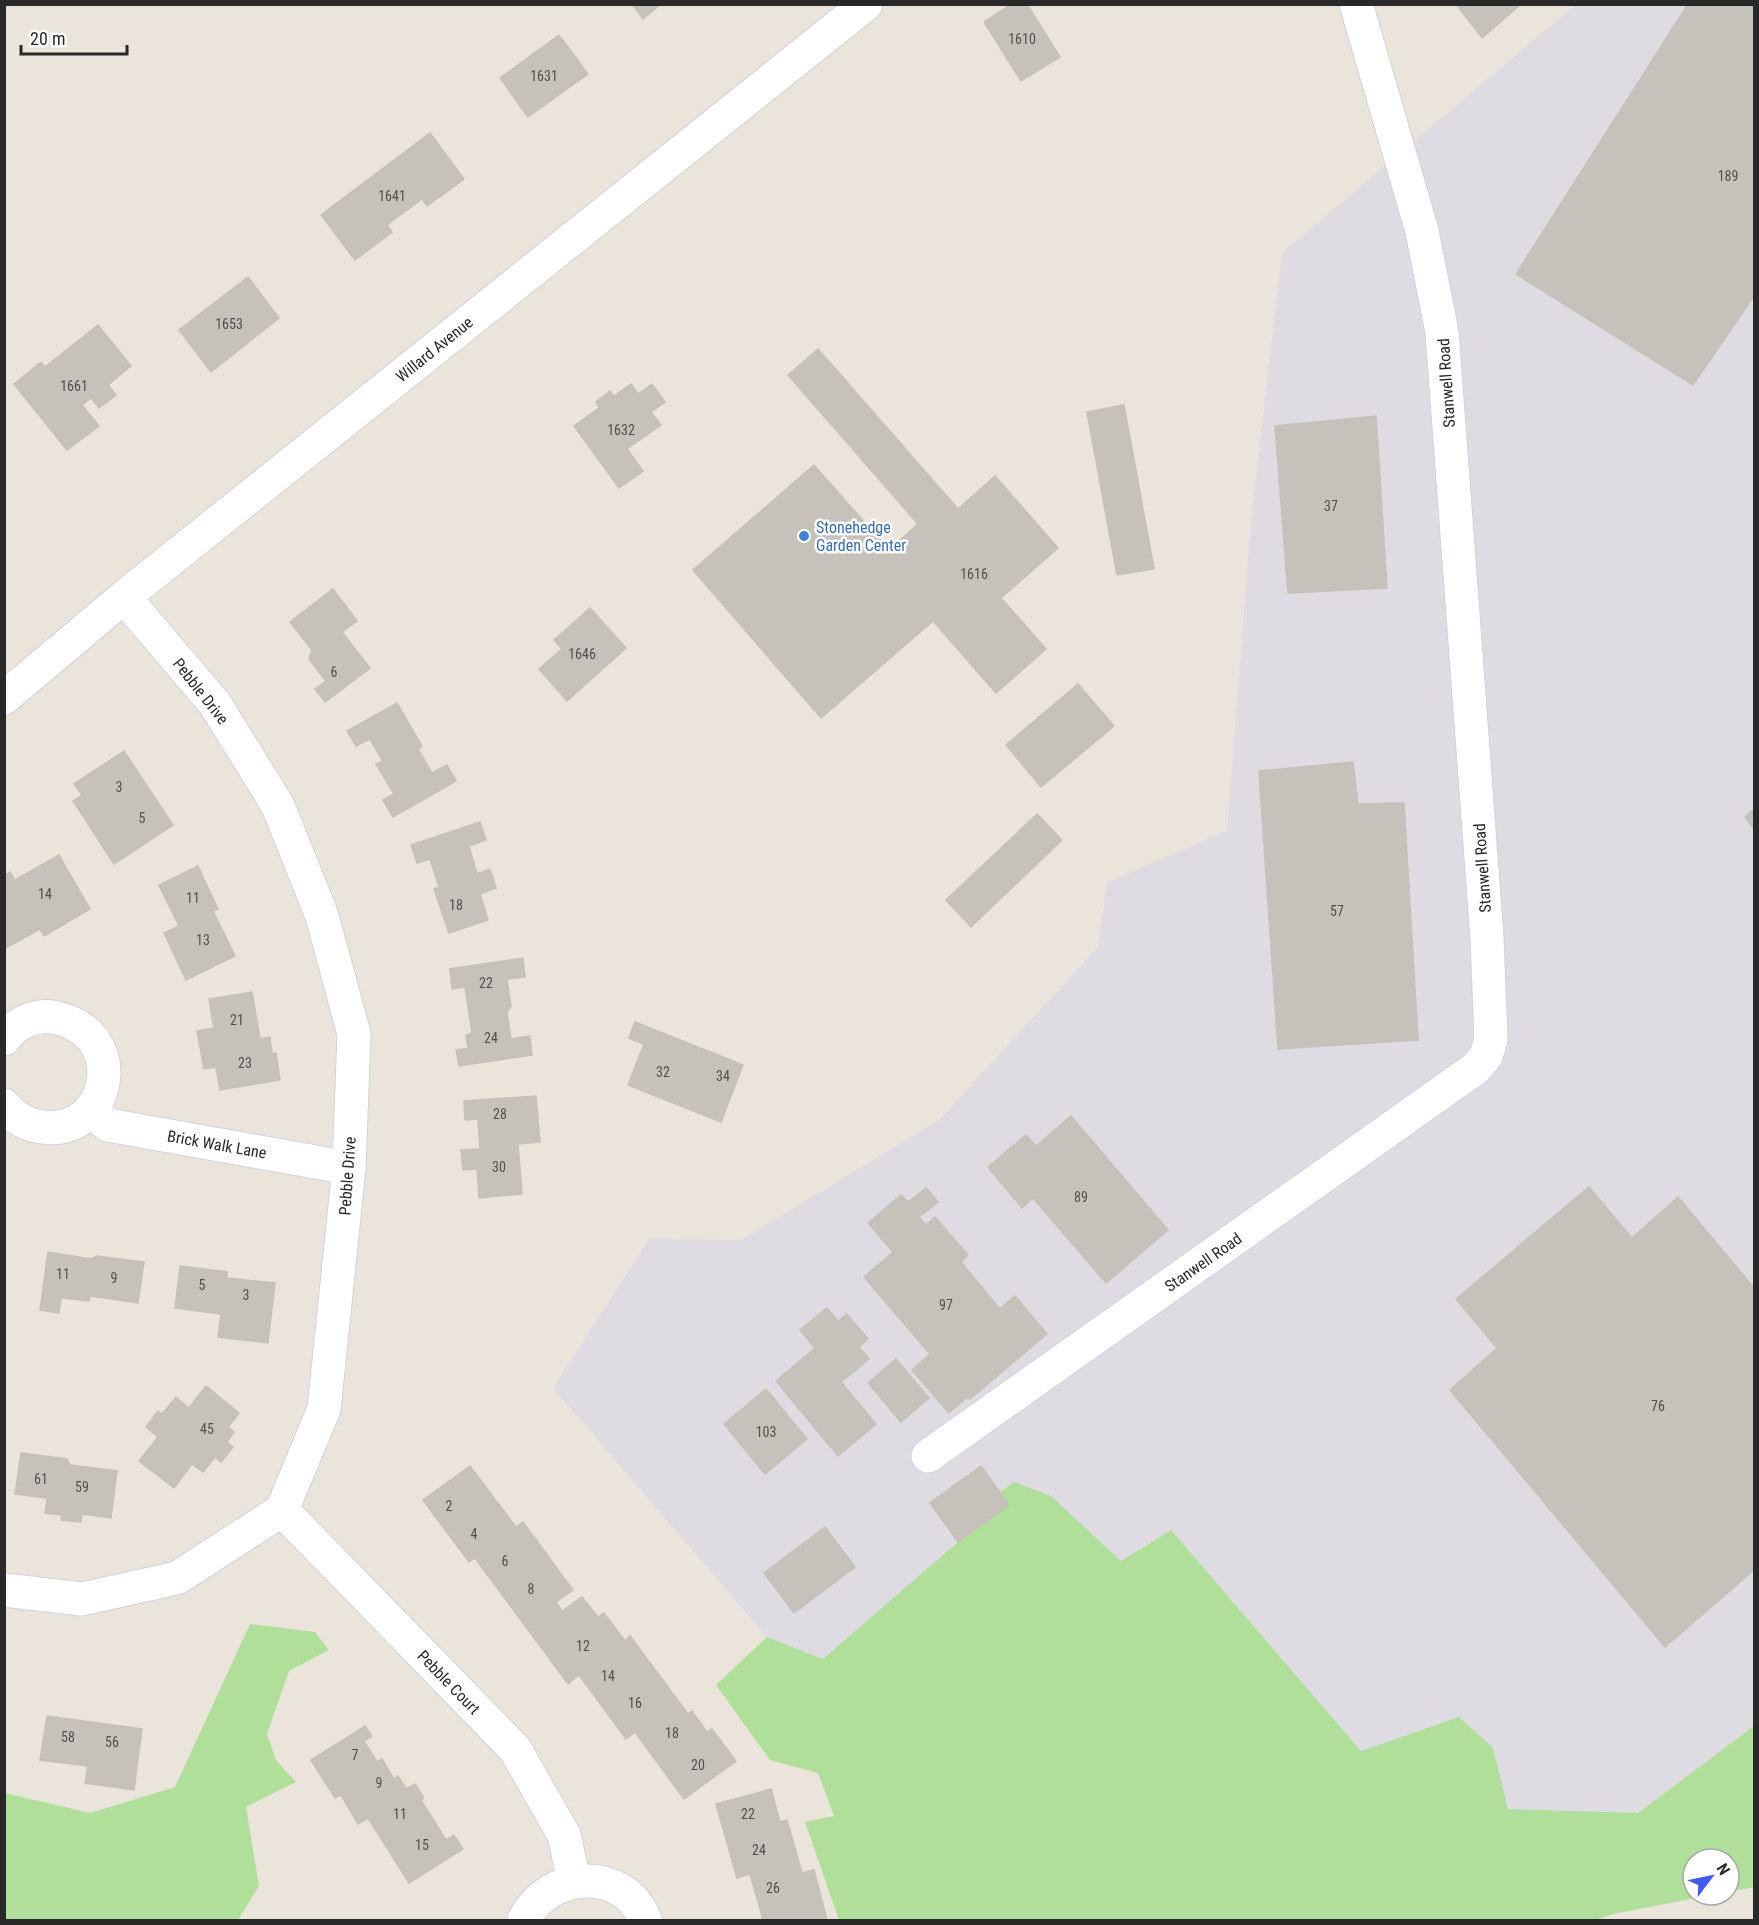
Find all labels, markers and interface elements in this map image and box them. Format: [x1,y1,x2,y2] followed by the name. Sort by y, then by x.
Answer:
[21,18,128,56] scale bar
[30,28,65,49] text: 20 m
[1008,31,1036,47] house number: 1610
[530,68,558,84] house number: 1631
[1718,168,1738,184] house number: 189
[378,188,406,204] house number: 1641
[392,313,477,386] street label: Willard Avenue
[215,316,243,332] house number: 1653
[1434,338,1459,428] street label: Stanwell Road
[60,378,88,394] house number: 1661
[607,422,635,438] house number: 1632
[1324,498,1338,514] house number: 37
[816,518,906,555] place label: Stonehedge Garden Center
[797,529,811,543] marker: Stonehedge Garden Center
[960,566,988,582] house number: 1616
[568,646,596,662] house number: 1646
[169,654,232,728] street label: Pebble Drive
[331,664,338,680] house number: 6
[116,779,122,795] house number: 3
[139,810,146,826] house number: 5
[1470,823,1495,913] street label: Stanwell Road
[38,886,52,902] house number: 14
[186,890,200,906] house number: 11
[449,897,463,913] house number: 18
[1330,903,1344,919] house number: 57
[196,932,210,948] house number: 13
[479,975,493,991] house number: 22
[230,1012,244,1028] house number: 21
[484,1030,498,1046] house number: 24
[238,1055,252,1071] house number: 23
[656,1064,670,1080] house number: 32
[716,1068,730,1084] house number: 34
[493,1106,507,1122] house number: 28
[166,1126,268,1163] street label: Brick Walk Lane
[335,1136,360,1216] street label: Pebble Drive
[492,1159,506,1175] house number: 30
[1074,1189,1088,1205] house number: 89
[1161,1229,1245,1296] street label: Stanwell Road
[56,1266,70,1282] house number: 11
[111,1270,117,1286] house number: 9
[199,1277,206,1293] house number: 5
[243,1287,249,1303] house number: 3
[939,1297,953,1313] house number: 97
[1651,1398,1665,1414] house number: 76
[200,1421,214,1437] house number: 45
[756,1424,776,1440] house number: 103
[34,1471,48,1487] house number: 61
[75,1479,89,1495] house number: 59
[446,1498,453,1514] house number: 2
[471,1526,478,1542] house number: 4
[502,1553,509,1569] house number: 6
[528,1581,535,1597] house number: 8
[576,1638,590,1654] house number: 12
[413,1646,484,1719] street label: Pebble Court
[601,1668,615,1684] house number: 14
[628,1695,642,1711] house number: 16
[665,1725,679,1741] house number: 18
[61,1729,75,1745] house number: 58
[105,1734,119,1750] house number: 56
[352,1747,359,1763] house number: 7
[691,1757,705,1773] house number: 20
[376,1775,382,1791] house number: 9
[393,1806,407,1822] house number: 11
[741,1806,755,1822] house number: 22
[415,1837,429,1853] house number: 15
[752,1842,766,1858] house number: 24
[1681,1847,1741,1907] north arrow
[1713,1860,1734,1879] text: N
[766,1880,780,1896] house number: 26

